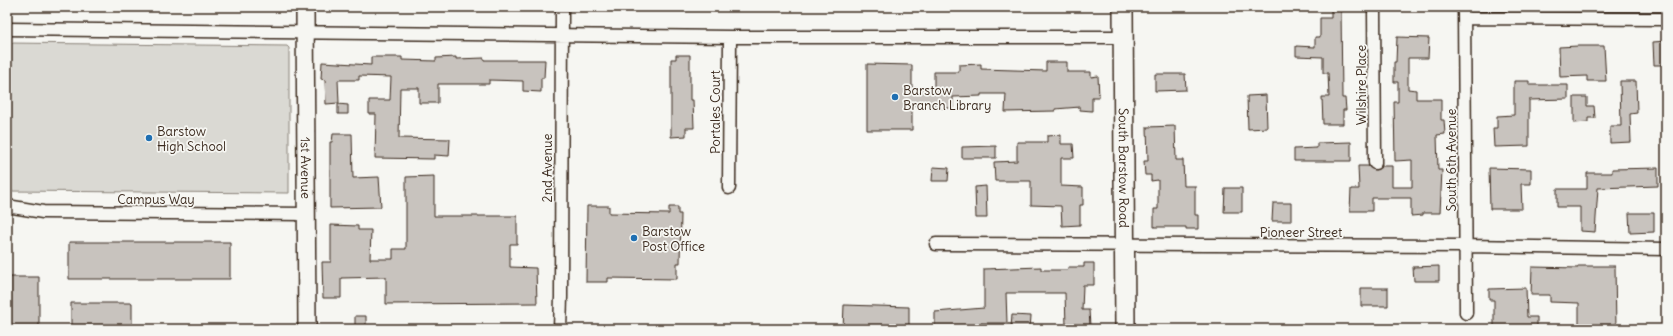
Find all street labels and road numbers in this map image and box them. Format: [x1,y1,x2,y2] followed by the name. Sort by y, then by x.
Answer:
[1353,45,1370,125] street label: Wilshire Place
[707,69,724,154] street label: Portales Court
[1115,108,1132,228] street label: South Barstow Road
[1443,108,1460,212] street label: South 6th Avenue
[539,134,556,202] street label: 2nd Avenue
[297,137,314,199] street label: 1st Avenue
[117,191,195,208] street label: Campus Way
[1260,224,1343,241] street label: Pioneer Street

